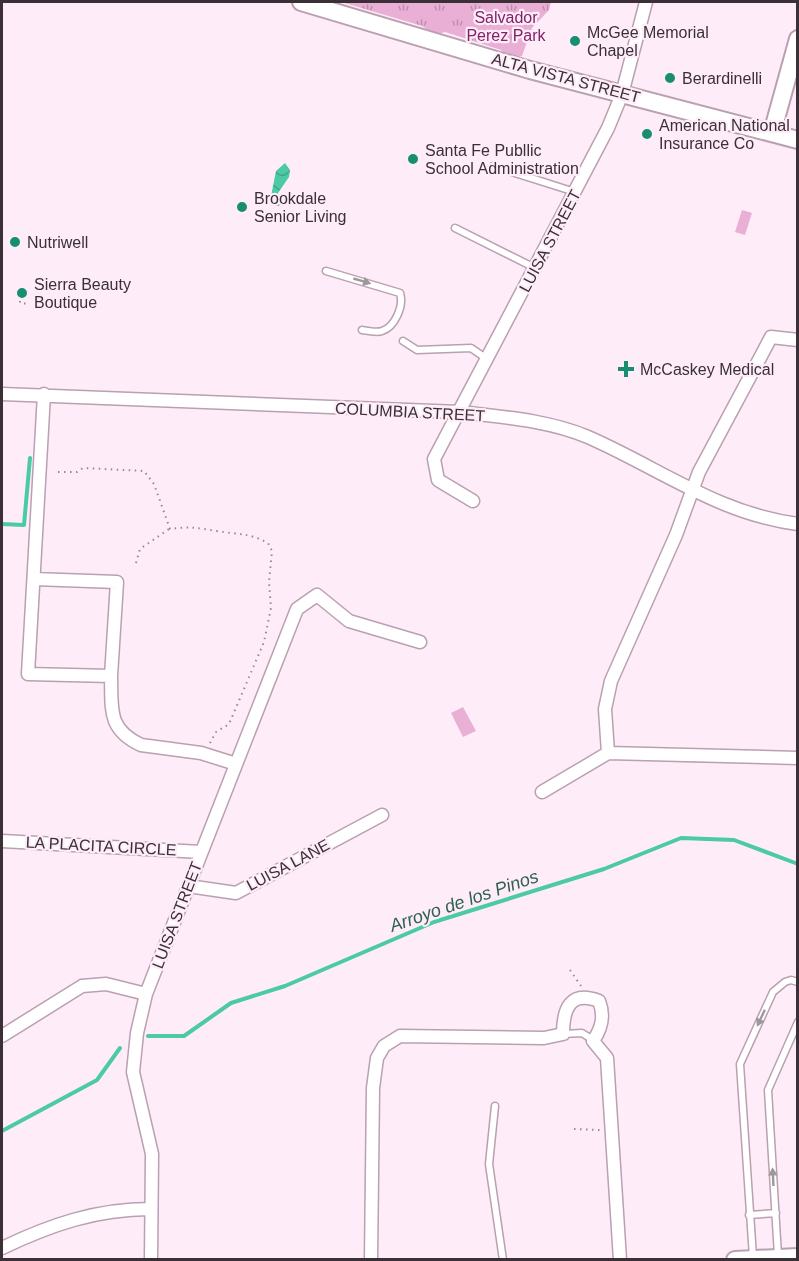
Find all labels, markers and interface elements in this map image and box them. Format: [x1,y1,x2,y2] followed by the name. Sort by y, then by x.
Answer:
[466,9,547,44] park label: Salvador Perez Park
[587,24,709,59] place label: McGee Memorial Chapel
[568,34,582,48] marker: McGee Memorial Chapel
[490,50,642,106] street label: ALTA VISTA STREET
[682,70,762,87] place label: Berardinelli
[663,71,677,85] marker: Berardinelli
[659,117,790,152] place label: American National Insurance Co
[640,127,654,141] marker: American National Insurance Co
[425,142,579,177] place label: Santa Fe Publlic School Administration
[406,152,420,166] marker: Santa Fe Publlic School Administration
[516,187,584,295] street label: LUISA STREET
[254,190,347,225] place label: Brookdale Senior Living
[235,200,249,214] marker: Brookdale Senior Living
[27,234,88,251] place label: Nutriwell
[8,235,22,249] marker: Nutriwell
[34,276,131,311] place label: Sierra Beauty Boutique
[353,277,371,286] one-way arrow
[15,286,29,300] marker: Sierra Beauty Boutique
[617,360,635,378] marker: McCaskey Medical
[640,361,774,378] place label: McCaskey Medical
[335,400,486,424] street label: COLUMBIA STREET
[25,834,177,858] street label: LA PLACITA CIRCLE
[244,836,332,894] street label: LUISA LANE
[149,859,205,971] street label: LUISA STREET
[386,866,541,936] water label: Arroyo de los Pinos
[756,1010,765,1027] one-way arrow
[768,1167,777,1186] one-way arrow

